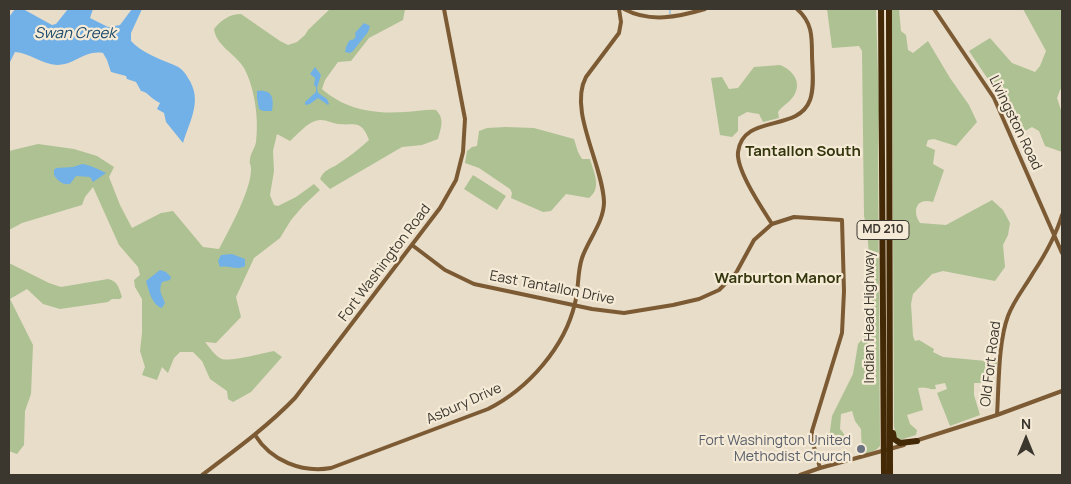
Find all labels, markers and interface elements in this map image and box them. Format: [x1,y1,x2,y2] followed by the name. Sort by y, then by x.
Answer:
[34,25,116,43] water label: Swan Creek
[985,73,1045,173] street label: Livingston Road
[745,143,861,161] district label: Tantallon South
[335,201,435,325] street label: Fort Washington Road
[857,220,909,240] road number: MD 210
[862,250,878,384] street label: Indian Head Highway
[488,268,616,308] street label: East Tantallon Drive
[715,270,841,288] district label: Warburton Manor
[977,320,1005,408] street label: Old Fort Road
[424,380,504,428] street label: Asbury Drive
[1001,414,1051,464] north arrow
[1021,414,1031,433] text: N
[699,433,851,466] place label: Fort Washington United Methodist Church
[855,443,867,455] marker: Fort Washington United Methodist Church

